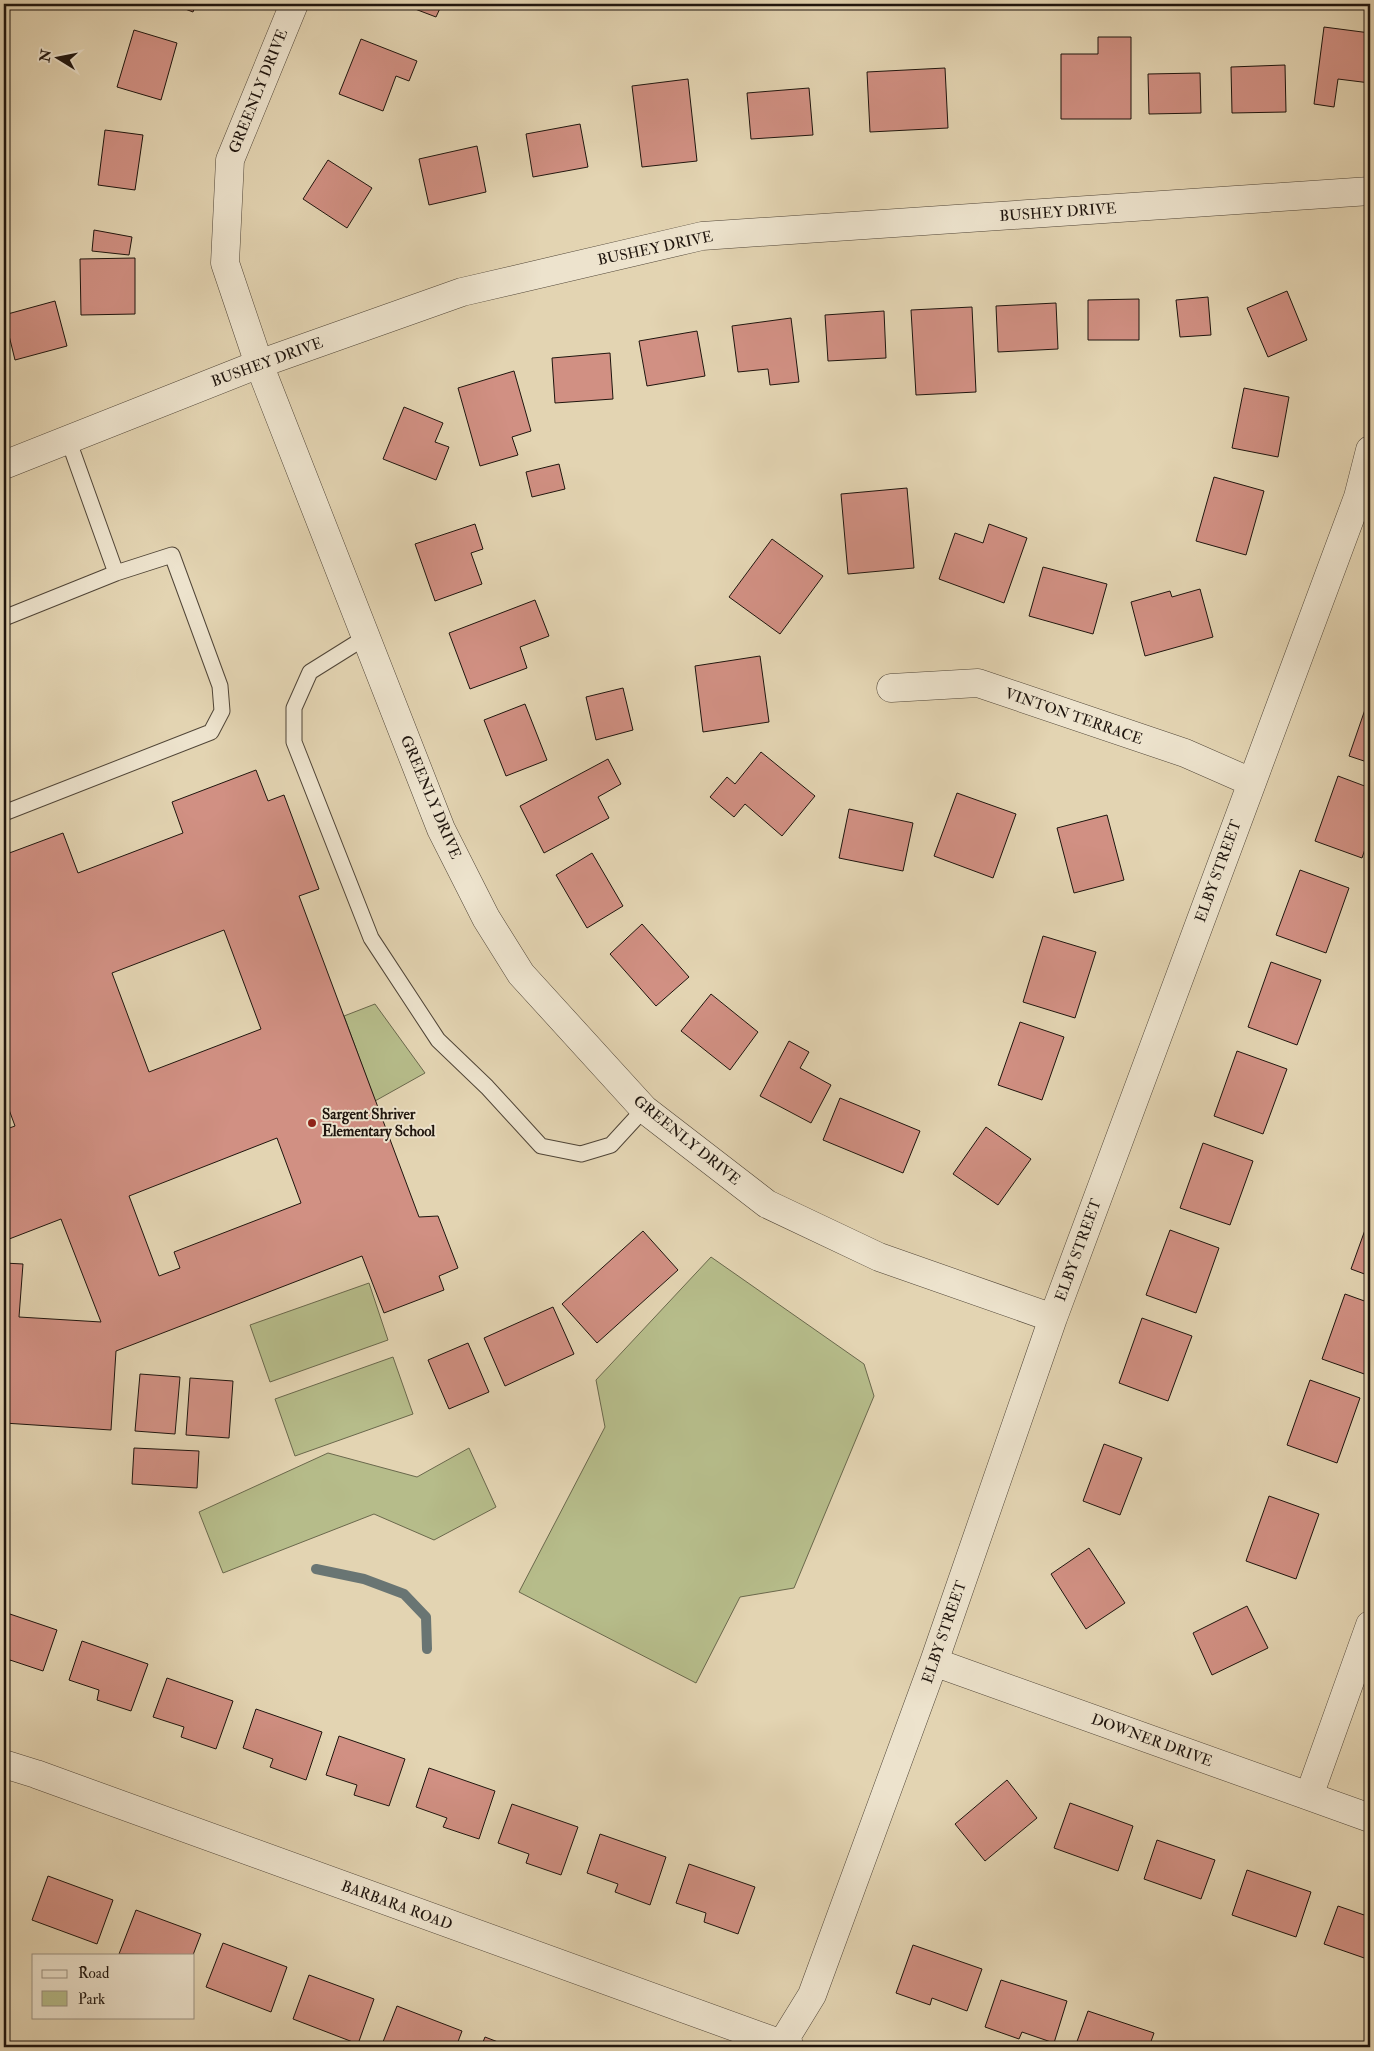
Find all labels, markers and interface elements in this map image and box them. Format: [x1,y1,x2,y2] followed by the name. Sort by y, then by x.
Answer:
[225,26,292,156] street label: GREENLY DRIVE
[32,32,82,82] north arrow
[36,48,55,64] text: N
[999,199,1117,226] street label: BUSHEY DRIVE
[596,227,715,270] street label: BUSHEY DRIVE
[209,333,326,391] street label: BUSHEY DRIVE
[1002,684,1145,749] street label: VINTON TERRACE
[396,733,465,862] street label: GREENLY DRIVE
[1191,817,1246,925] street label: ELBY STREET
[629,1091,744,1190] street label: GREENLY DRIVE
[322,1105,435,1142] place label: Sargent Shriver Elementary School
[306,1117,318,1129] marker: Sargent Shriver Elementary School
[1051,1196,1106,1304] street label: ELBY STREET
[918,1578,971,1686] street label: ELBY STREET
[1089,1710,1215,1771] street label: DOWNER DRIVE
[339,1877,455,1934] street label: BARBARA ROAD
[32,1954,195,2018] legend
[78,1964,110,1983] text: Road
[78,1990,105,2009] text: Park

